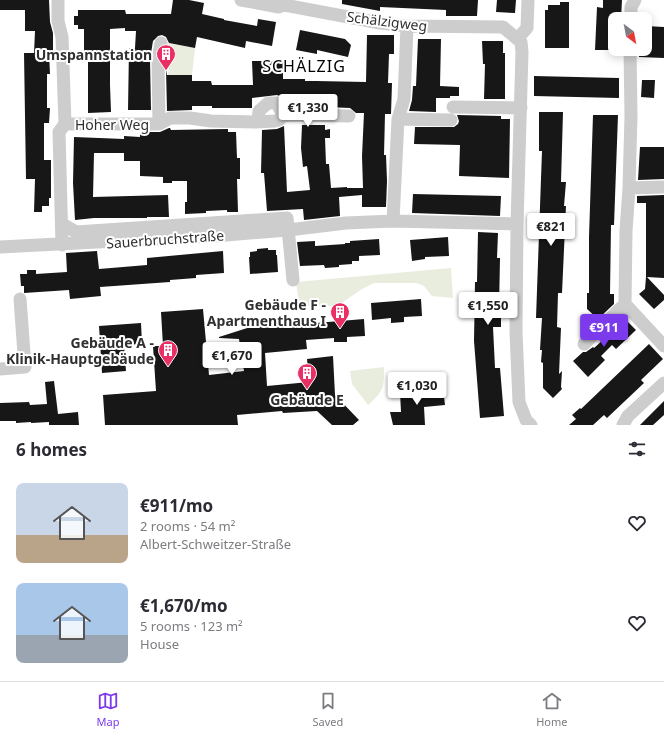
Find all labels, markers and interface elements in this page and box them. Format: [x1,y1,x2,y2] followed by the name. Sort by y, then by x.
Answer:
[346,7,428,35] street label: Schälzigweg
[608,12,652,56] north arrow
[608,12,652,56] map controls
[155,43,177,71] building icon: Umspannstation
[36,45,152,64] place label: Umspannstation
[262,55,346,77] district label: SCHÄLZIG
[275,94,341,128] pin: €1,330
[288,98,328,116] text: €1,330
[75,115,149,134] street label: Hoher Weg
[527,213,575,247] pin: €821
[536,217,566,235] text: €821
[105,225,225,253] street label: Sauerbruchstraße
[455,292,521,326] pin: €1,550
[207,295,327,330] place label: Gebäude F - Apartmenthaus I
[468,296,508,314] text: €1,550
[329,301,351,329] building icon: Gebäude F - Apartmenthaus I
[580,314,628,348] pin: €911
[589,318,619,336] text: €911
[6,333,155,368] place label: Gebäude A - Klinik-Hauptgebäude
[157,339,179,367] building icon: Gebäude A - Klinik-Hauptgebäude
[199,342,265,376] pin: €1,670
[212,346,252,364] text: €1,670
[296,362,318,390] building icon: Gebäude E
[384,372,450,406] pin: €1,030
[397,376,437,394] text: €1,030
[270,390,344,409] place label: Gebäude E
[16,438,87,461] text: 6 homes
[626,438,648,460] icon: filters
[140,494,213,517] text: €911/mo
[48,499,96,547] icon: home
[626,512,648,534] icon: heart
[140,517,235,535] text: 2 rooms · 54 m²
[140,535,291,553] text: Albert-Schweitzer-Straße
[140,594,228,617] text: €1,670/mo
[48,599,96,647] icon: home
[626,612,648,634] icon: heart
[140,617,243,635] text: 5 rooms · 123 m²
[140,635,179,653] text: House
[97,690,119,729] tab: Map
[312,690,343,729] tab: Saved
[536,690,568,729] tab: Home

